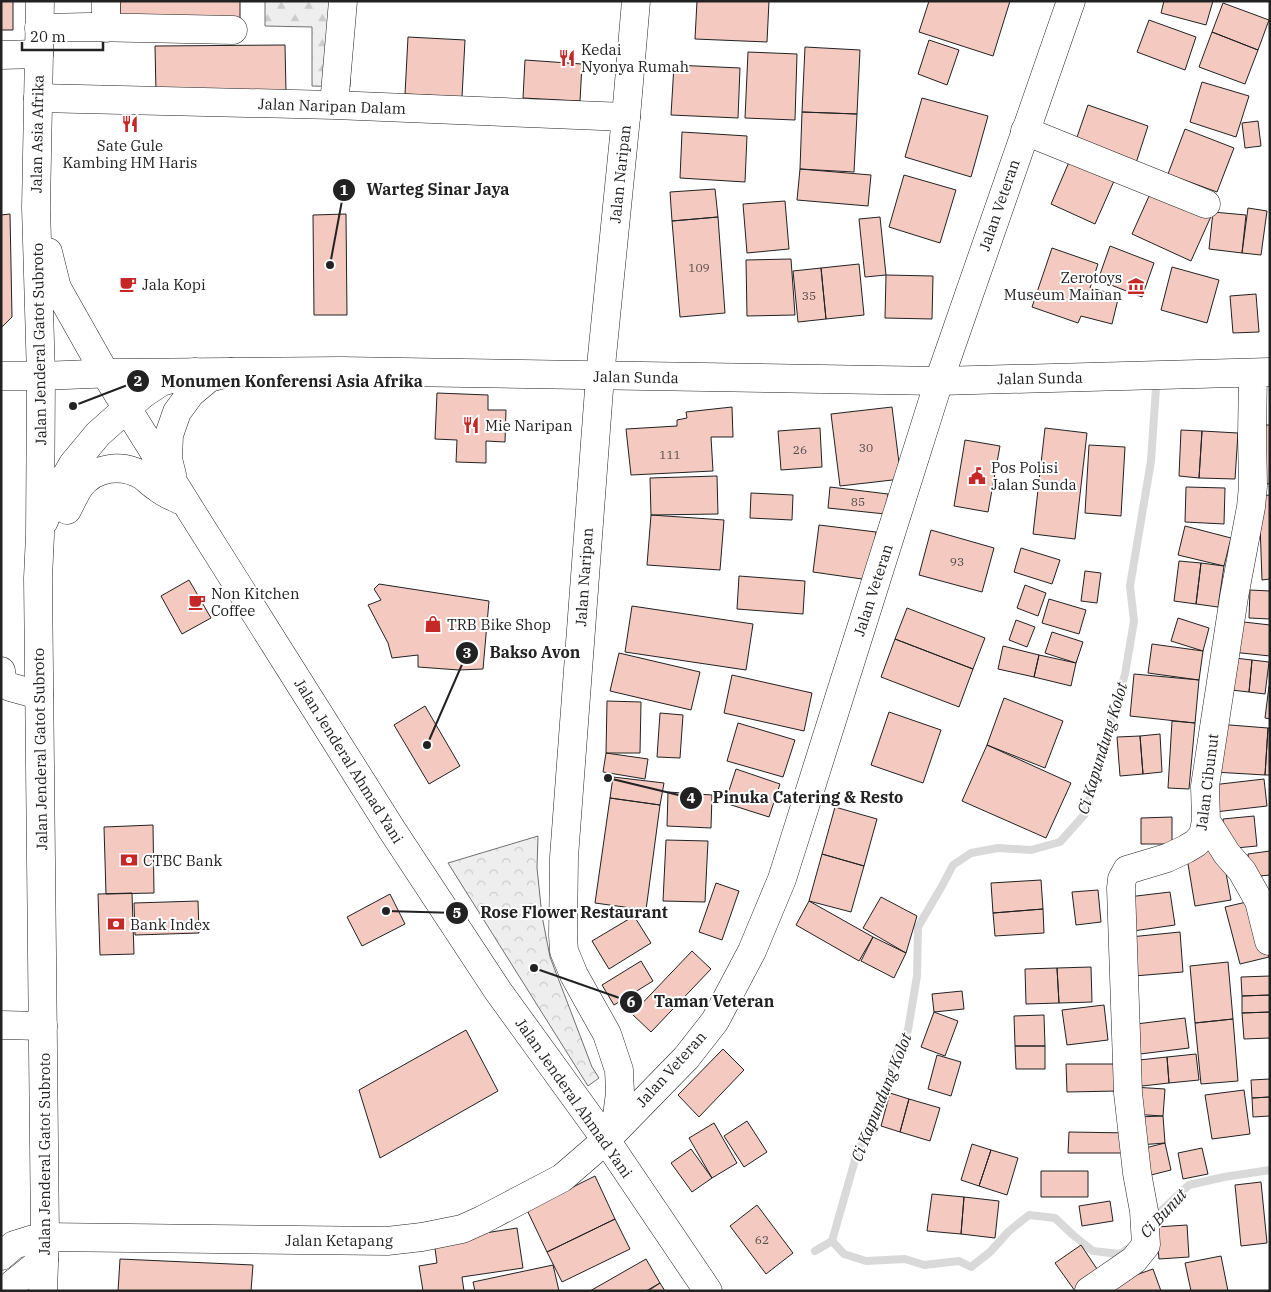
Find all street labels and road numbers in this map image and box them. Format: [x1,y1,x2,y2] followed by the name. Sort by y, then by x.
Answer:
[26,75,48,193] street label: Jalan Asia Afrika
[258,94,406,118] street label: Jalan Naripan Dalam
[605,123,635,224] street label: Jalan Naripan
[974,156,1024,253] street label: Jalan Veteran
[28,243,50,445] street label: Jalan Jenderal Gatot Subroto
[593,367,679,387] street label: Jalan Sunda
[997,368,1083,388] street label: Jalan Sunda
[571,527,597,627] street label: Jalan Naripan
[849,541,897,638] street label: Jalan Veteran
[29,648,51,850] street label: Jalan Jenderal Gatot Subroto
[290,675,408,847] street label: Jalan Jenderal Ahmad Yani
[1192,732,1222,832] street label: Jalan Cibunut
[512,1014,637,1182] street label: Jalan Jenderal Ahmad Yani
[632,1027,710,1111] street label: Jalan Veteran
[35,1053,54,1255] street label: Jalan Jenderal Gatot Subroto
[285,1231,393,1250] street label: Jalan Ketapang

